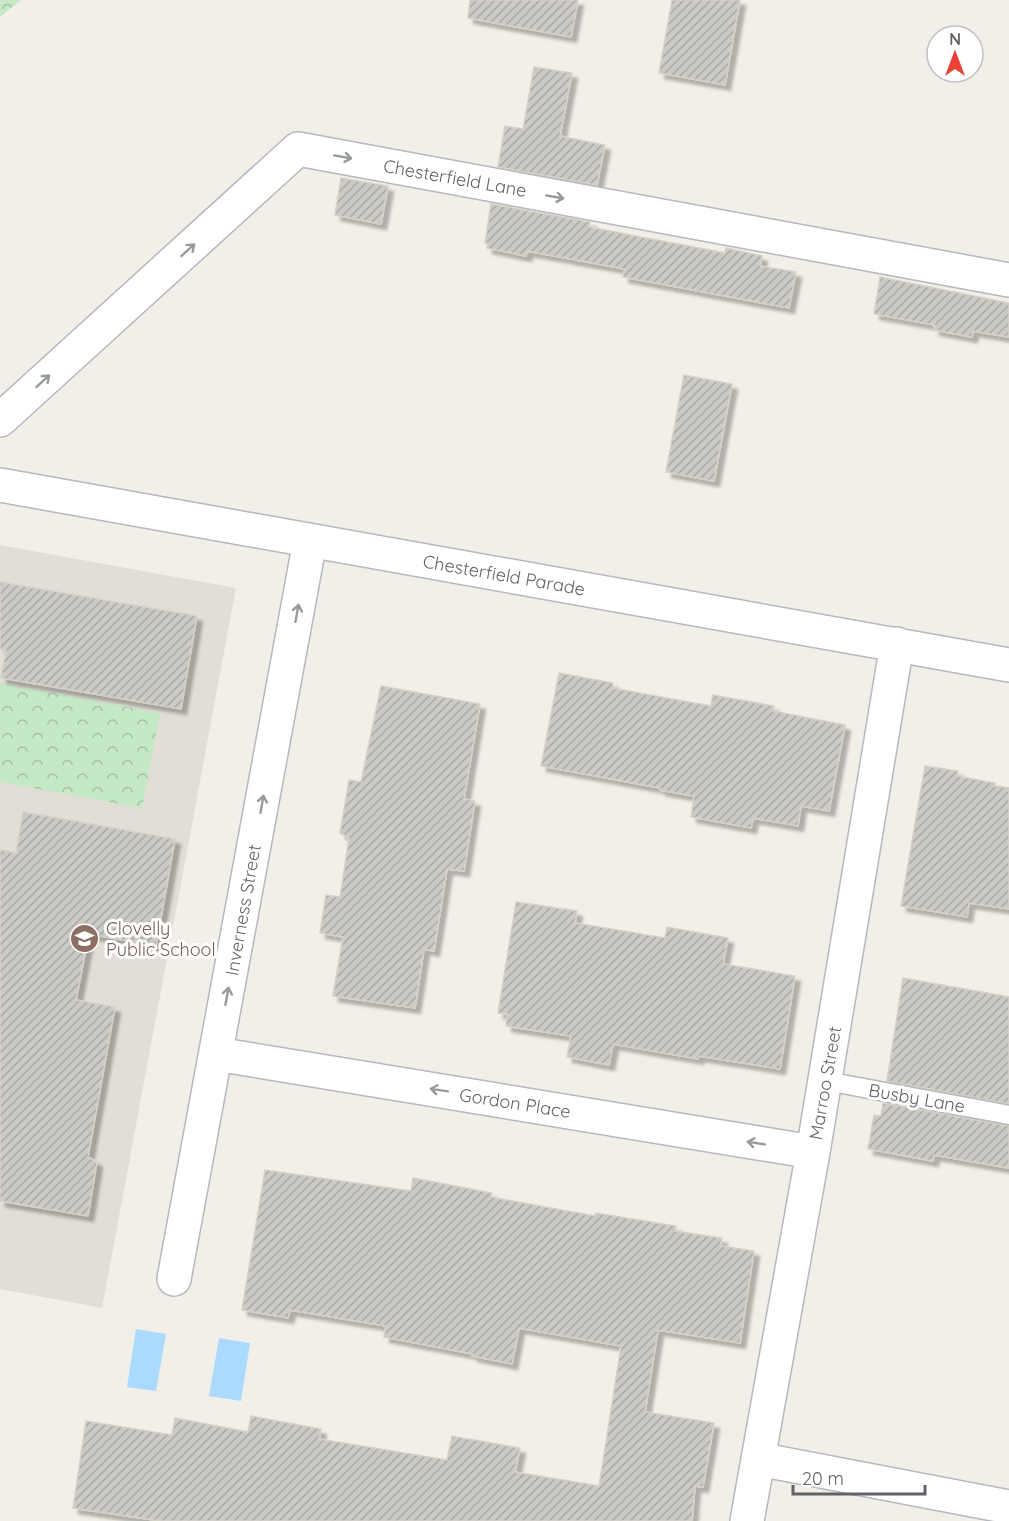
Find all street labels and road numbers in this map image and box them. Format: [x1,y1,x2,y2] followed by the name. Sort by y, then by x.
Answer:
[382,154,528,202] street label: Chesterfield Lane
[421,549,587,601] street label: Chesterfield Parade
[220,843,266,977] street label: Inverness Street
[804,1024,846,1142] street label: Marroo Street
[867,1078,967,1118] street label: Busby Lane
[458,1083,572,1123] street label: Gordon Place

